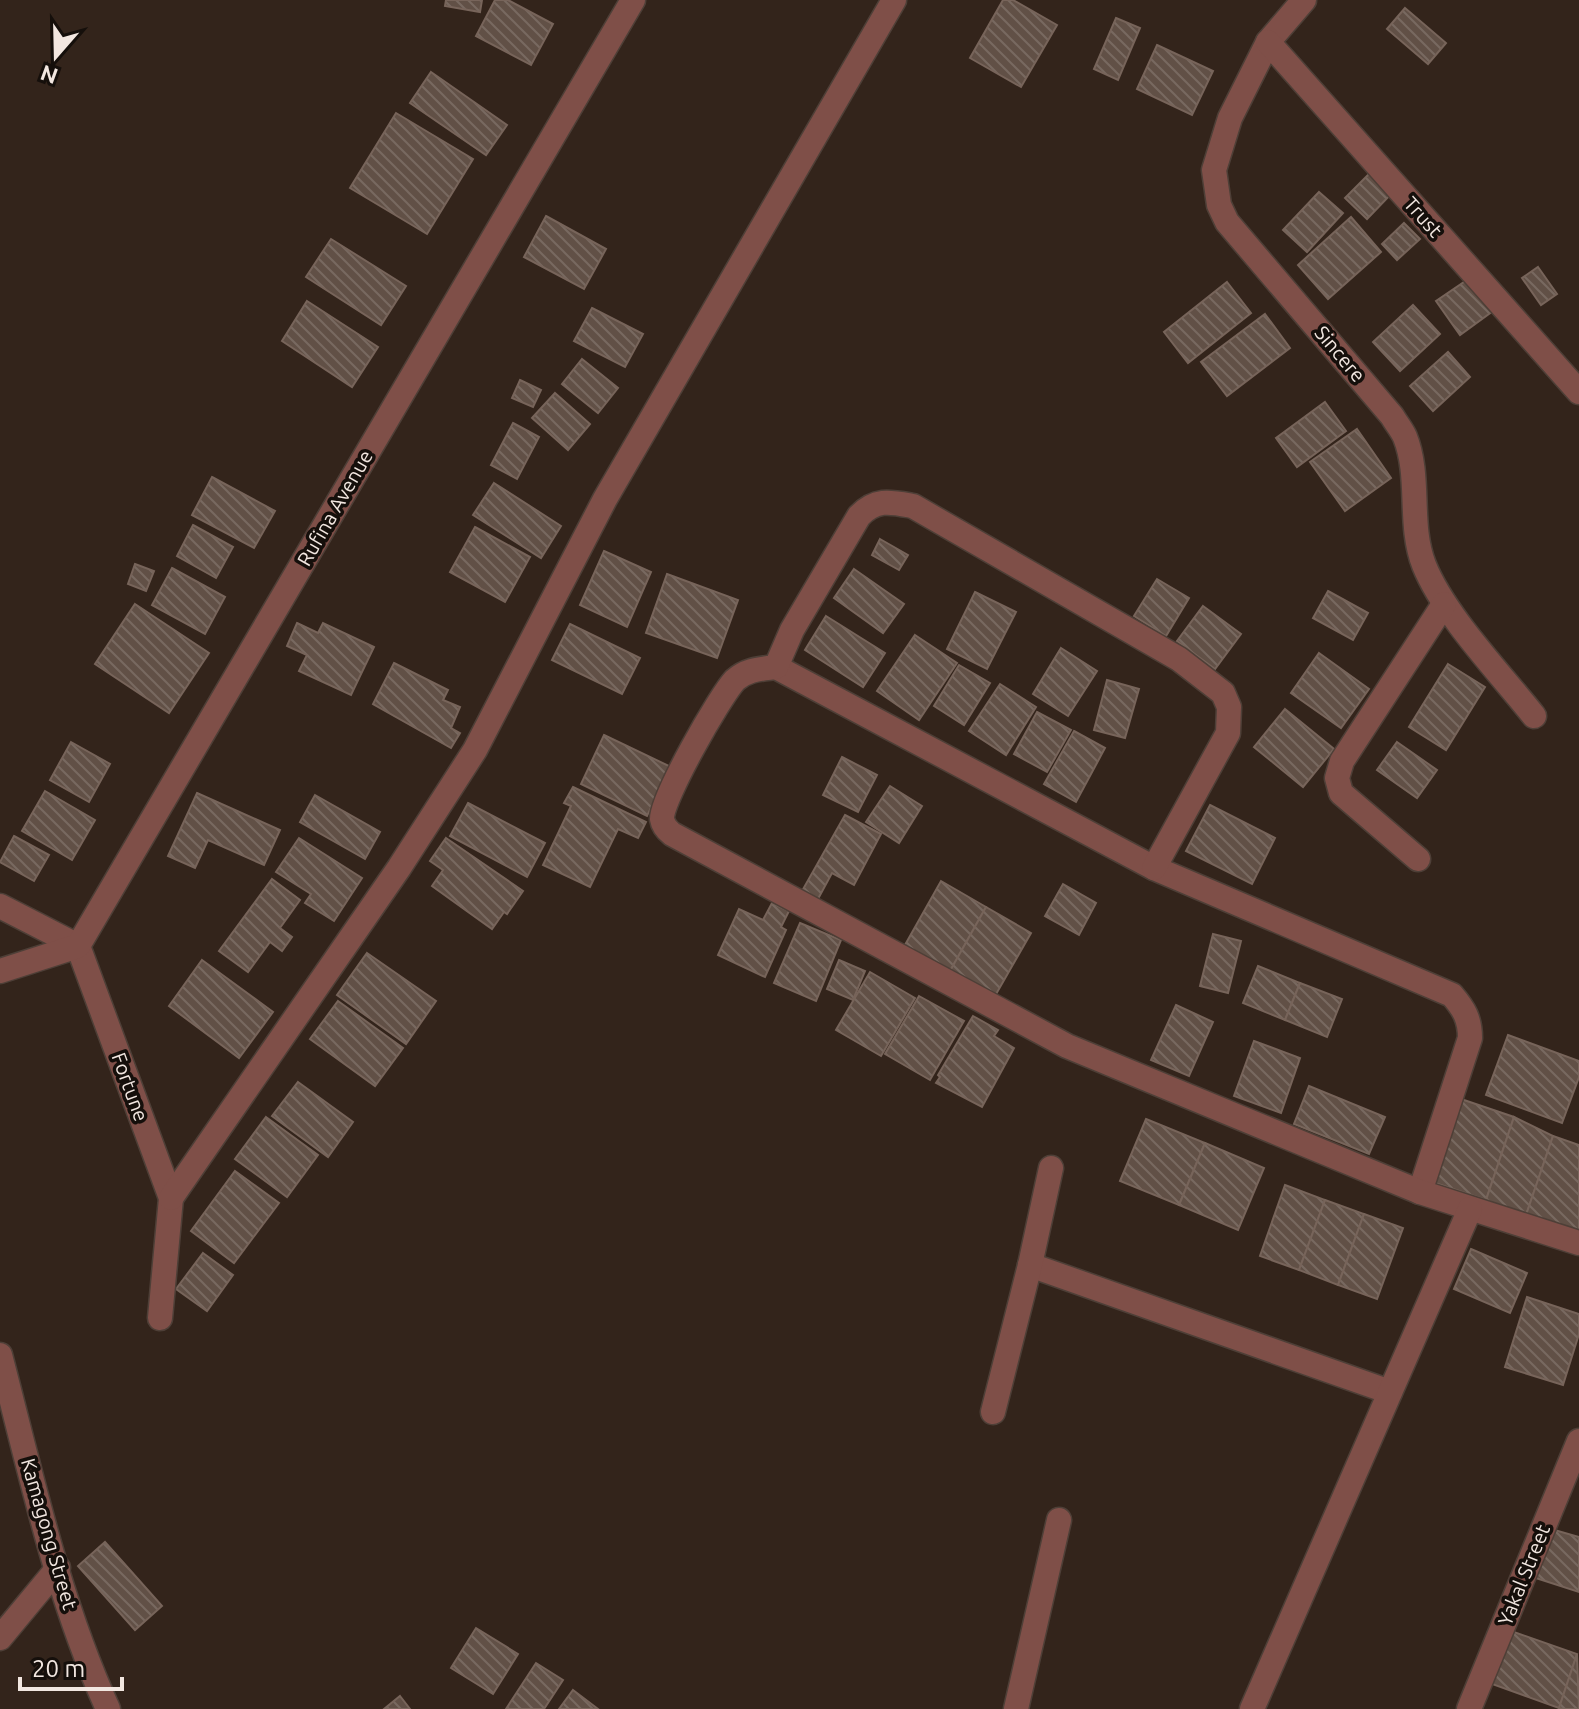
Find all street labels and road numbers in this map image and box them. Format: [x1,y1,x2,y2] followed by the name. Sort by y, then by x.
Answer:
[1399,192,1447,242] street label: Trust
[1310,321,1370,386] street label: Sincere
[292,446,377,570] street label: Rufina Avenue
[107,1049,154,1124] street label: Fortune
[17,1455,82,1612] street label: Kamagong Street
[1493,1521,1554,1629] street label: Yakal Street

